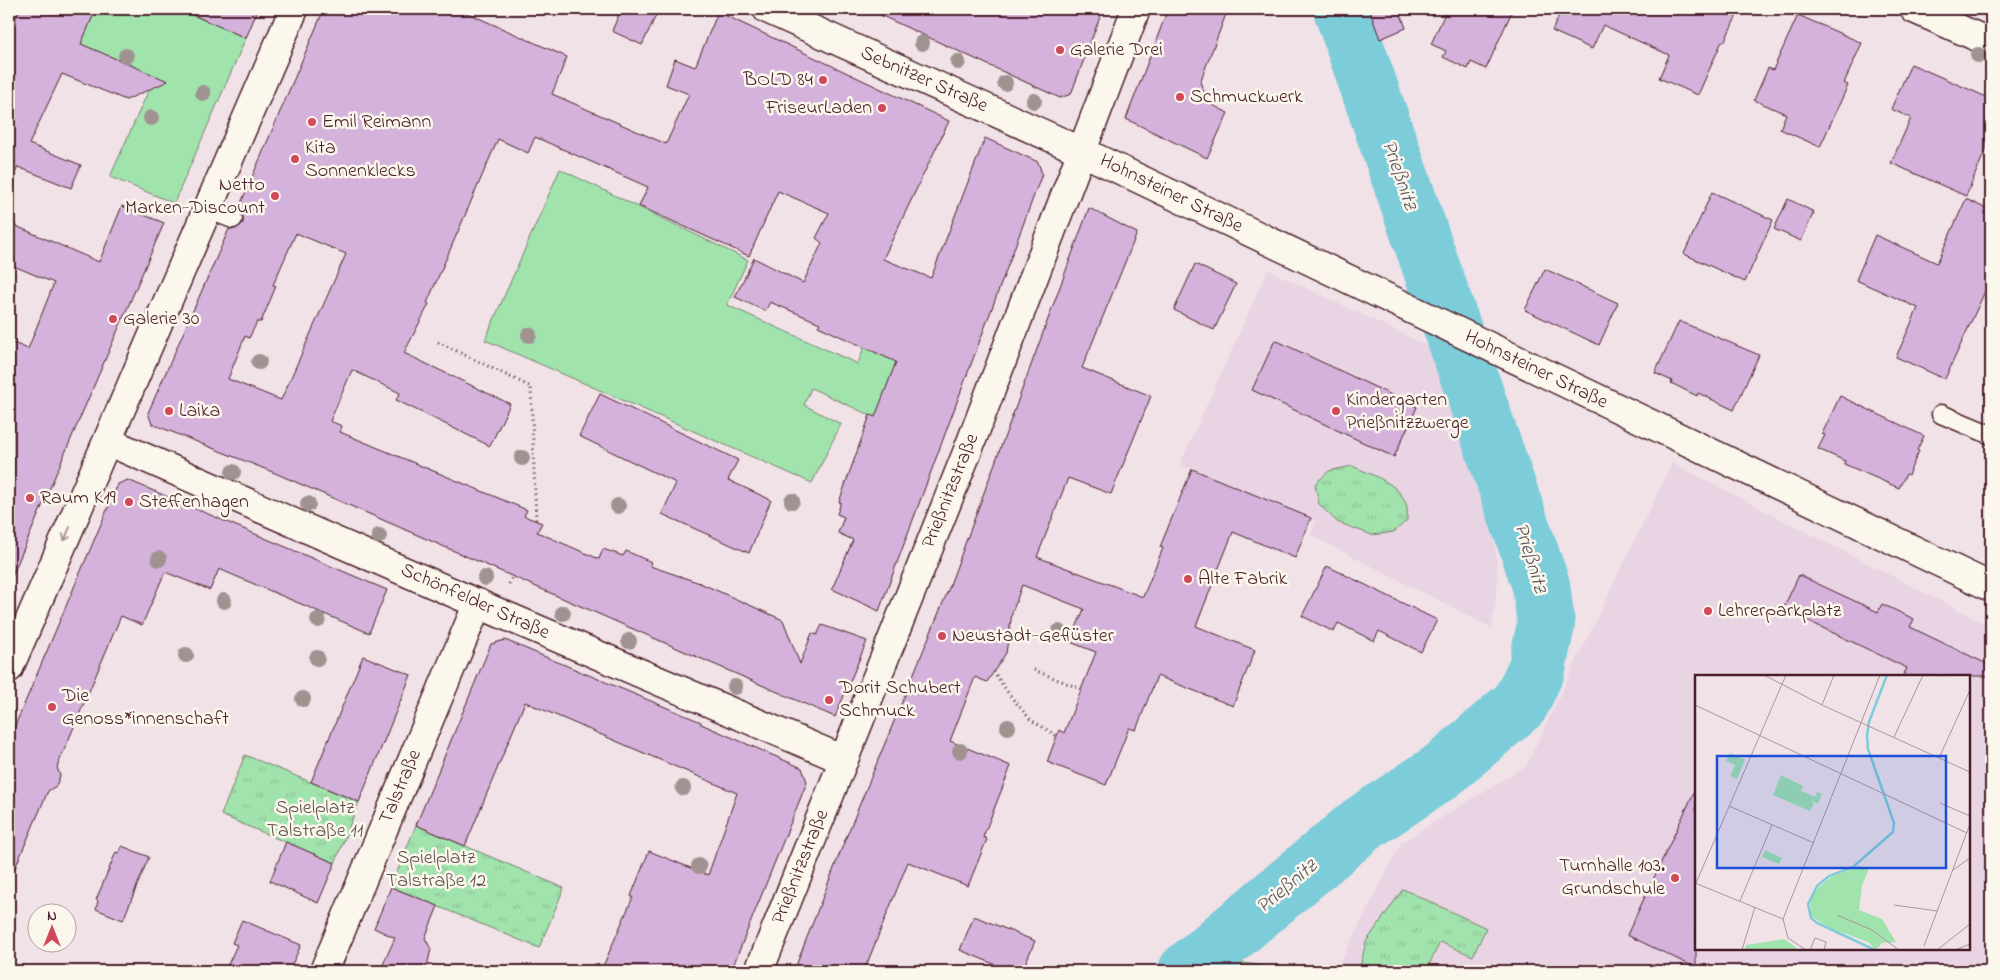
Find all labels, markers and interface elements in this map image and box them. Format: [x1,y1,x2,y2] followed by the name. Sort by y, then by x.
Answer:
[1070,36,1163,65] place label: Galerie Drei
[855,39,993,121] street label: Sebnitzer Straße
[1054,44,1066,56] marker: Galerie Drei
[743,66,813,95] place label: BOLD 84
[817,74,829,86] marker: BOLD 84
[1190,83,1303,112] place label: Schmuckwerk
[1174,91,1186,103] marker: Schmuckwerk
[765,94,872,123] place label: FriseurLaden
[876,102,888,114] marker: FriseurLaden
[322,108,431,137] place label: Emil Reimann
[306,116,318,128] marker: Emil Reimann
[305,134,416,186] place label: Kita Sonnenklecks
[1373,136,1425,215] water label: Prießnitz
[1094,147,1248,241] street label: Hohnsteiner Straße
[289,153,301,165] marker: Kita Sonnenklecks
[125,171,265,223] place label: Netto Marken-Discount
[269,190,281,202] marker: Netto Marken-Discount
[123,305,200,334] place label: Galerie 30
[107,313,119,325] marker: Galerie 30
[1459,323,1613,417] street label: Hohnsteiner Straße
[1346,386,1469,439] place label: Kindergarten Prießnitzzwerge
[179,397,220,426] place label: Laika
[163,405,175,417] marker: Laika
[1330,405,1342,417] marker: Kindergarten Prießnitzzwerge
[915,429,987,553] street label: Prießnitzstraße
[40,484,116,513] place label: Raum K19
[139,488,249,518] place label: Steffenhagen
[24,492,36,504] marker: Raum K19
[123,496,135,508] marker: Steffenhagen
[1505,519,1555,598] water label: Prießnitz
[61,526,70,541] one-way arrow
[396,556,554,648] street label: Schönfelder Straße
[1198,565,1287,594] place label: Alte Fabrik
[1182,573,1194,585] marker: Alte Fabrik
[1718,597,1842,626] place label: Lehrerparkplatz
[1702,605,1714,617] marker: Lehrerparkplatz
[952,622,1115,651] place label: Neustadt-Geflüster
[936,630,948,642] marker: Neustadt-Geflüster
[838,674,961,726] place label: Dorit Schubert Schmuck
[1695,675,1970,950] inset map
[61,682,229,734] place label: Die Genoss*innenschaft
[823,694,835,706] marker: Dorit Schubert Schmuck
[46,701,58,713] marker: Die Genoss*innenschaft
[372,745,430,829] street label: Talstraße
[267,794,363,846] park label: Spielplatz Talstraße 11
[765,805,837,929] street label: Prießnitzstraße
[386,844,486,896] park label: Spielplatz Talstraße 12
[1250,852,1325,921] water label: Prießnitz
[1559,852,1665,904] place label: Turnhalle 103. Grundschule
[1669,872,1681,884] marker: Turnhalle 103. Grundschule
[28,902,78,952] north arrow
[47,906,57,927] text: N

